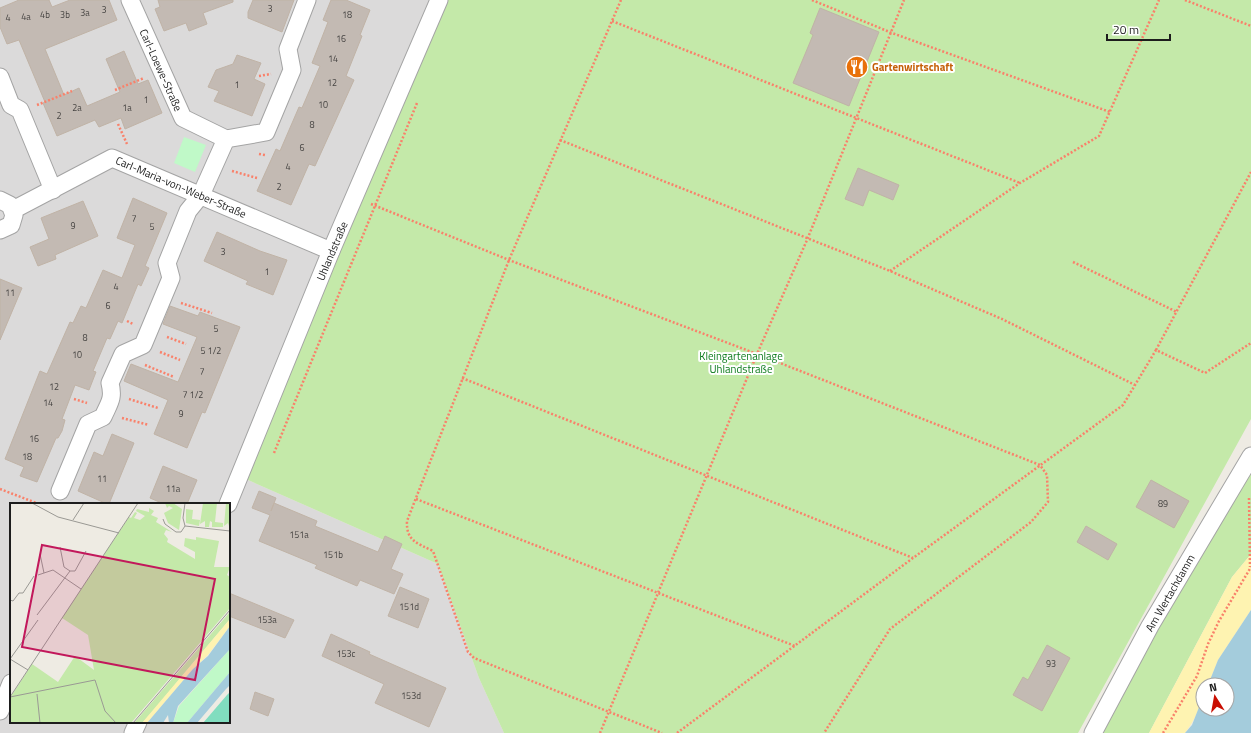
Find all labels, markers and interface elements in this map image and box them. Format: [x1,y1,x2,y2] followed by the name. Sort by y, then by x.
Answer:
[267,2,273,15] house number: 3
[101,3,107,16] house number: 3
[80,6,90,19] house number: 3a
[40,8,50,21] house number: 4b
[60,8,70,21] house number: 3b
[342,8,352,21] house number: 18
[21,10,31,23] house number: 4a
[5,11,11,24] house number: 4
[1107,16,1170,42] scale bar
[1113,20,1139,39] text: 20 m
[136,26,186,114] street label: Carl-Loewe-Straße
[336,32,346,45] house number: 16
[328,52,338,65] house number: 14
[844,54,870,80] restaurant icon: Gartenwirtschaft
[872,59,953,75] place label: Gartenwirtschaft
[327,76,337,89] house number: 12
[234,78,240,91] house number: 1
[143,93,149,106] house number: 1
[318,98,328,111] house number: 10
[72,101,82,114] house number: 2a
[122,101,132,114] house number: 1a
[56,109,62,122] house number: 2
[309,118,315,131] house number: 8
[299,141,305,154] house number: 6
[113,152,249,222] street label: Carl-Maria-von-Weber-Straße
[285,160,291,173] house number: 4
[276,180,282,193] house number: 2
[131,212,137,225] house number: 7
[70,219,76,232] house number: 9
[312,219,352,283] street label: Uhlandstraße
[149,220,155,233] house number: 5
[220,245,226,258] house number: 3
[264,265,270,278] house number: 1
[113,280,119,293] house number: 4
[5,286,15,299] house number: 11
[105,299,111,312] house number: 6
[213,322,219,335] house number: 5
[82,331,88,344] house number: 8
[201,344,221,357] house number: 5 1/2
[72,348,82,361] house number: 10
[699,348,783,377] park label: Kleingartenanlage Uhlandstraße
[199,365,205,378] house number: 7
[49,380,59,393] house number: 12
[183,388,203,401] house number: 7 1/2
[43,396,53,409] house number: 14
[178,407,184,420] house number: 9
[29,432,39,445] house number: 16
[22,450,32,463] house number: 18
[97,472,107,485] house number: 11
[166,482,181,495] house number: 11a
[1158,497,1168,510] house number: 89
[10,503,230,723] inset map
[289,528,309,541] house number: 151a
[323,548,343,561] house number: 151b
[1141,551,1199,635] street label: Am Wertachdamm
[399,600,419,613] house number: 151d
[257,613,277,626] house number: 153a
[336,647,356,660] house number: 153c
[1046,657,1056,670] house number: 93
[1195,677,1235,717] north arrow
[1208,679,1218,696] text: N
[401,689,421,702] house number: 153d

